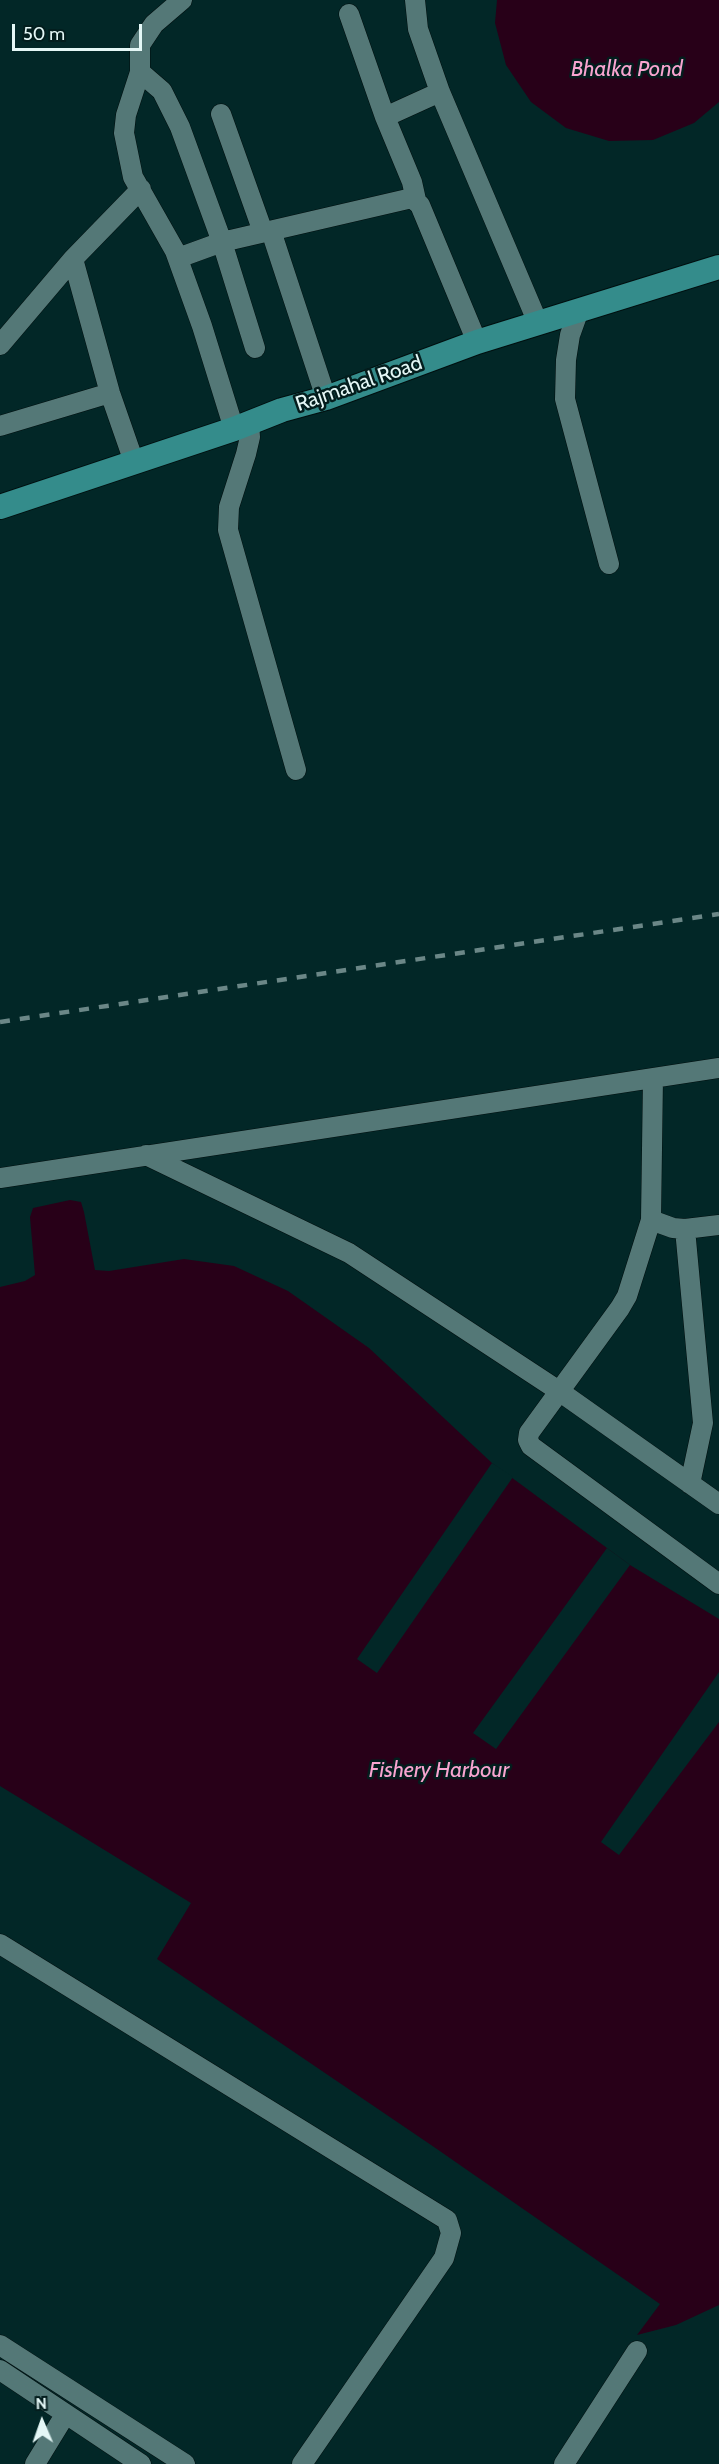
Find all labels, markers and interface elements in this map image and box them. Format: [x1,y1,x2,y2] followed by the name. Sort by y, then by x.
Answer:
[15,12,146,50] scale bar
[23,23,65,45] text: 50 m
[571,57,683,83] water label: Bhalka Pond
[292,351,426,417] street label: Rajmahal Road
[369,1758,509,1784] water label: Fishery Harbour
[12,2392,72,2452] north arrow
[35,2394,47,2413] text: N

